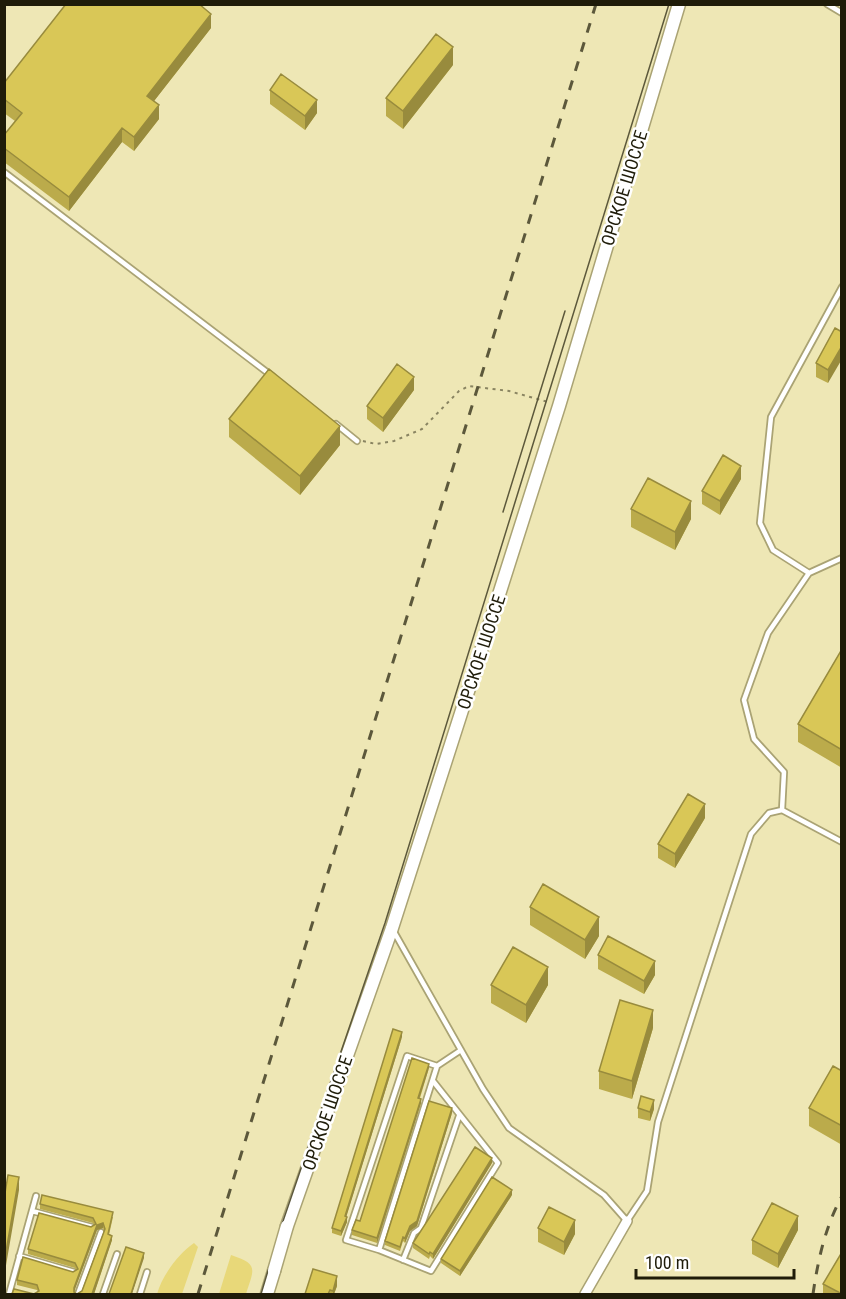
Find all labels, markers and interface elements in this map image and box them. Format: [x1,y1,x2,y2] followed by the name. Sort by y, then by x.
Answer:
[596,128,652,248] street label: ОРСКОЕ ШОССЕ
[453,592,509,712] street label: ОРСКОЕ ШОССЕ
[298,1053,356,1173] street label: ОРСКОЕ ШОССЕ
[636,1242,794,1280] scale bar
[645,1252,689,1273] text: 100 m

